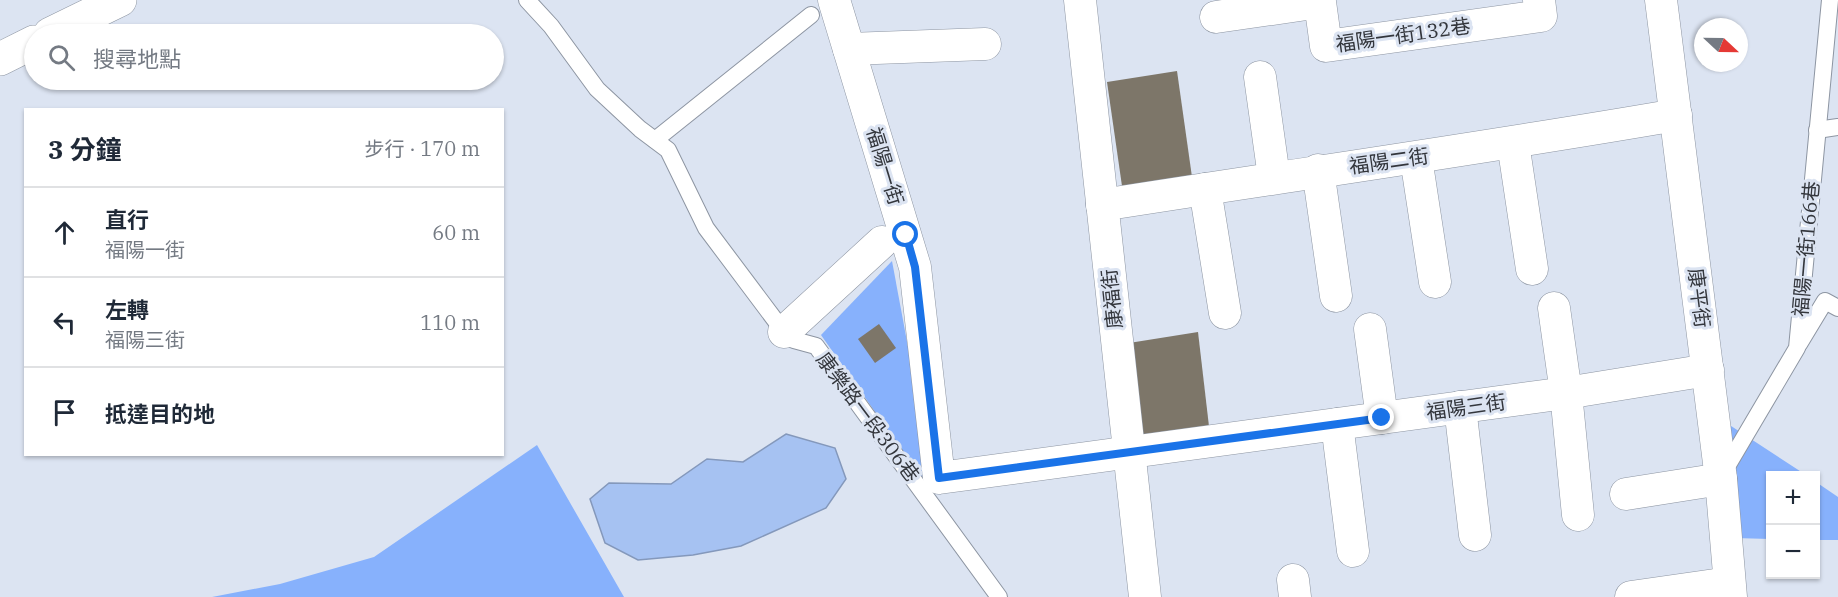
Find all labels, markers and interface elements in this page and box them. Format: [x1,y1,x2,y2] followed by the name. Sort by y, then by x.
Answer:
[1334,12,1472,57] street label: 福陽一街132巷
[1694,18,1748,72] north arrow
[24,24,504,90] search box
[45,41,78,74] icon: search
[93,44,181,73] text: 搜尋地點
[861,124,910,208] street label: 福陽一街
[48,132,122,166] text: 3 分鐘
[365,135,480,162] text: 步行 · 170 m
[1347,142,1430,179] street label: 福陽二街
[1786,180,1825,318] street label: 福陽一街166巷
[105,205,149,234] text: 直行
[48,216,81,249] icon: ahead
[432,219,480,246] text: 60 m
[892,221,918,247] route start
[105,236,185,263] text: 福陽一街
[1682,267,1717,329] street label: 康平街
[1095,268,1128,330] street label: 康福街
[105,295,149,324] text: 左轉
[48,306,81,339] icon: left
[420,309,480,336] text: 110 m
[105,326,185,353] text: 福陽三街
[811,346,926,487] street label: 康樂路一段306巷
[1424,388,1507,425] street label: 福陽三街
[48,396,81,429] icon: arrive
[105,399,215,428] text: 抵達目的地
[1368,404,1394,430] route end
[1766,471,1820,579] map controls
[1766,471,1820,525] button: +
[1766,525,1820,579] button: −

